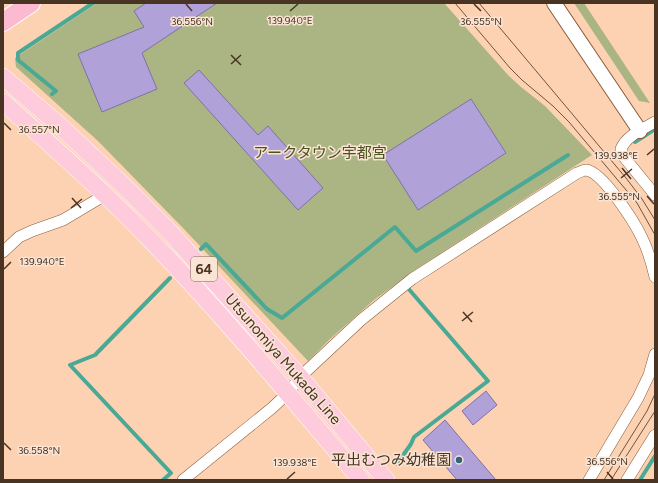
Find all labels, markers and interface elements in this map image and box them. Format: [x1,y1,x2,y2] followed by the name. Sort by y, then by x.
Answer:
[267,14,313,27] text: 139.940°E
[171,15,213,28] text: 36.556°N
[460,15,502,28] text: 36.555°N
[18,123,60,136] text: 36.557°N
[253,144,387,162] park label: アークタウン宇都宮
[594,149,638,162] text: 139.938°E
[598,190,640,203] text: 36.555°N
[19,255,65,268] text: 139.940°E
[191,257,217,281] road number: 64
[221,290,345,428] street label: Utsunomiya Mukada Line
[18,444,60,457] text: 36.558°N
[331,451,451,469] place label: 平出むつみ幼稚園
[454,455,464,465] marker: 平出むつみ幼稚園
[586,455,628,468] text: 36.556°N
[273,456,317,469] text: 139.938°E

